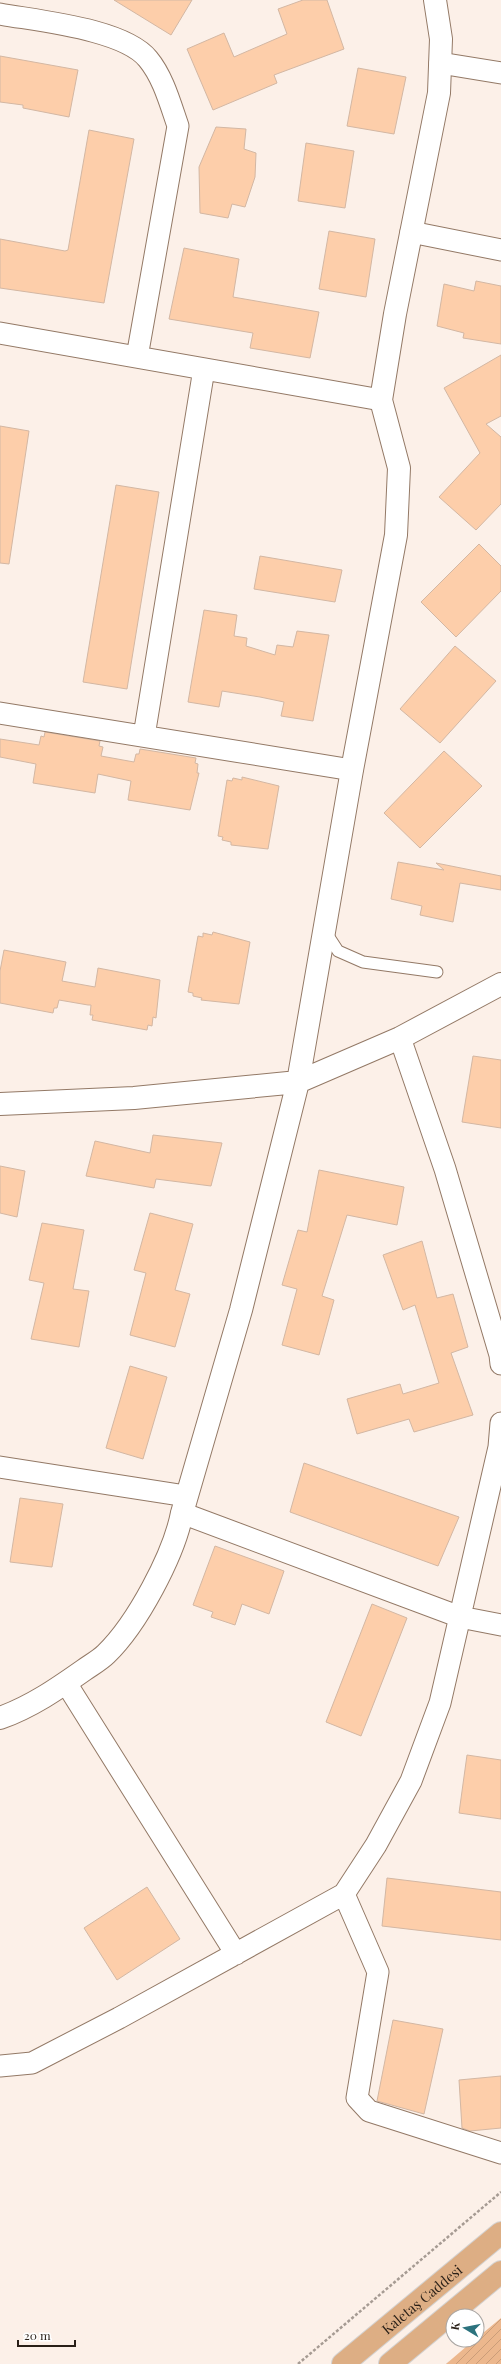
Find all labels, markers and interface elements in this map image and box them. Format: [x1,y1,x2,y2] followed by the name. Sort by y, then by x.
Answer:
[379,2260,465,2336] street label: Kaletaş Caddesi
[445,2308,485,2348] north arrow
[18,2322,75,2348] scale bar
[24,2327,51,2343] text: 20 m

